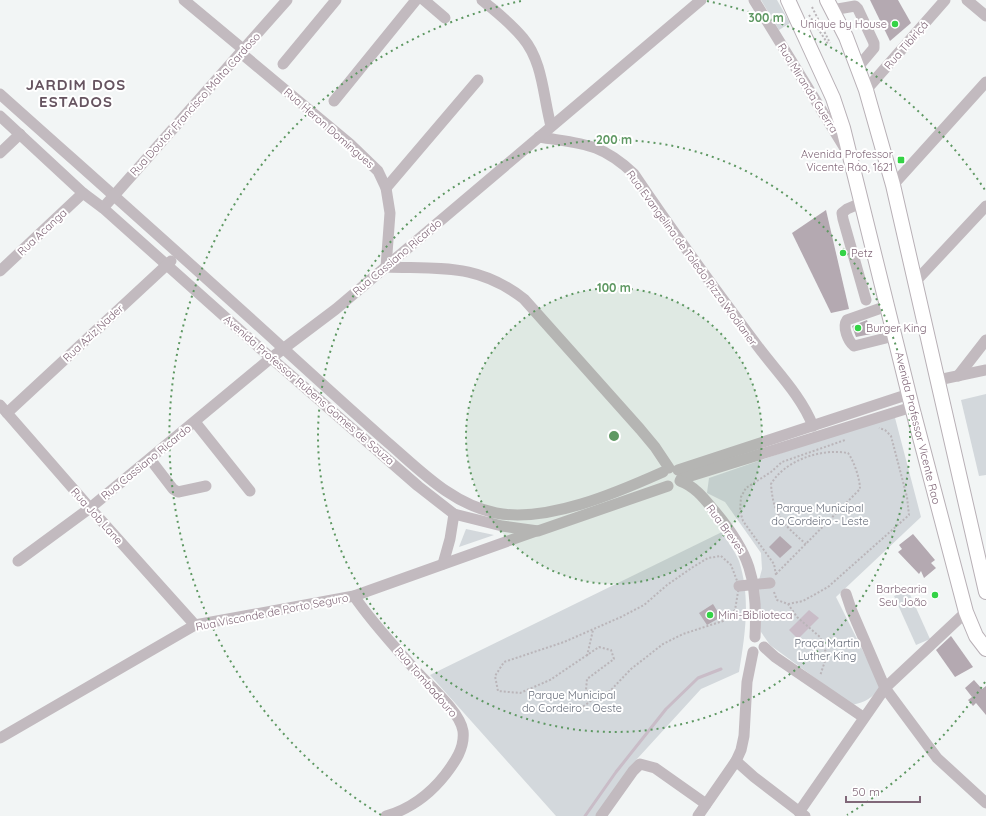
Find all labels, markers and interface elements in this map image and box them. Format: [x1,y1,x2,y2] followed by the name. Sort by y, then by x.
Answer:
[748,10,784,25] text: 300 m
[800,17,887,31] place label: Unique by House
[881,18,931,72] street label: Rua Tibiriçá
[890,19,900,29] marker: Unique by House
[127,29,263,179] street label: Rua Doutor Francisco Malta Cardoso
[775,41,841,135] street label: Rua Miranda Guerra
[26,75,126,111] district label: JARDIM DOS ESTADOS
[281,85,377,171] street label: Rua Heron Domingues
[596,132,632,147] text: 200 m
[801,147,894,174] place label: Avenida Professor Vicente Ráo, 1621
[896,155,906,165] marker: Avenida Professor Vicente Ráo, 1621
[624,168,761,349] street label: Rua Evangelina de Toledo Pizza Wodianer
[14,206,70,258] street label: Rua Acanga
[350,215,445,298] street label: Rua Cassiano Ricardo
[851,246,873,260] place label: Petz
[838,248,848,258] marker: Petz
[597,280,631,295] text: 100 m
[60,301,127,365] street label: Rua Aziz Nader
[221,312,397,468] street label: Avenida Professor Rubens Gomes de Souza
[866,321,927,335] place label: Burger King
[853,323,863,333] marker: Burger King
[892,350,944,506] street label: Avenida Professor Vicente Rao
[98,421,194,503] street label: Rua Cassiano Ricardo
[607,429,621,443] centre of rings
[68,485,126,547] street label: Rua Job Lane
[771,501,869,528] park label: Parque Municipal do Cordeiro - Leste
[703,502,749,556] street label: Rua Breves
[876,582,927,609] place label: Barbearia Seu João
[195,590,350,634] street label: Rua Visconde de Porto Seguro
[930,590,940,600] marker: Barbearia Seu João
[718,608,792,622] place label: Mini-Biblioteca
[705,610,715,620] marker: Mini-Biblioteca
[794,636,860,663] park label: Praça Martin Luther King
[392,644,461,720] street label: Rua Tombadouro
[522,688,622,715] park label: Parque Municipal do Cordeiro - Oeste
[846,778,920,804] scale bar
[852,784,880,799] text: 50 m

